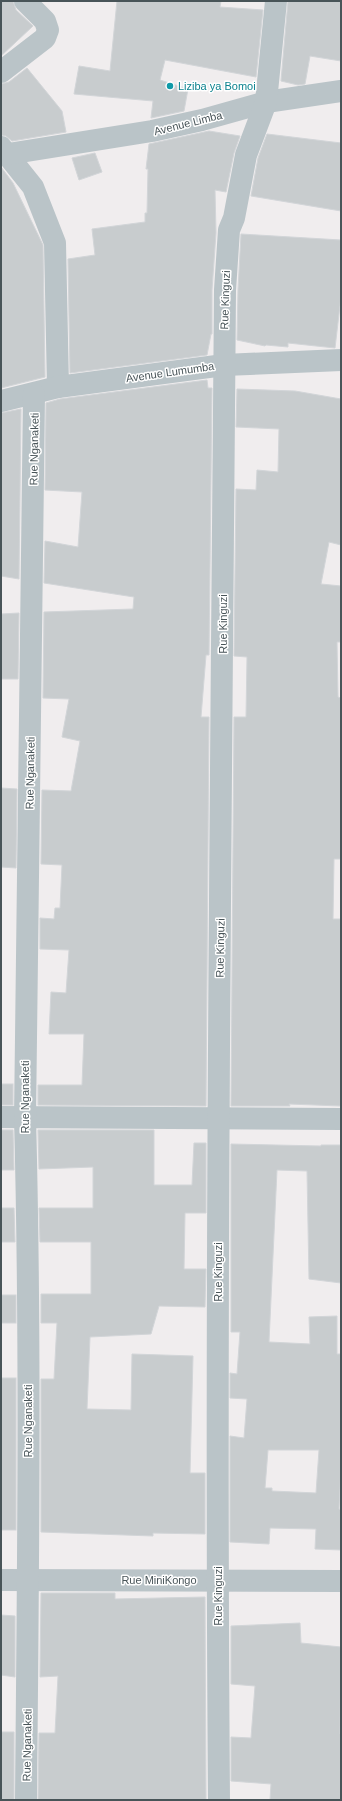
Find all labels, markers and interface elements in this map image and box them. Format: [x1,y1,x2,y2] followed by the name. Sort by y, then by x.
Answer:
[178,80,256,92] place label: Liziba ya Bomoi
[165,81,175,91] marker: Liziba ya Bomoi
[153,108,224,137] street label: Avenue Limba
[218,270,232,330] street label: Rue Kinguzi
[125,360,216,384] street label: Avenue Lumumba
[27,413,41,485] street label: Rue Nganaketi
[217,594,229,654] street label: Rue Kinguzi
[23,737,37,809] street label: Rue Nganaketi
[213,918,227,978] street label: Rue Kinguzi
[19,1061,31,1133] street label: Rue Nganaketi
[212,1242,224,1302] street label: Rue Kinguzi
[22,1385,34,1457] street label: Rue Nganaketi
[212,1566,224,1626] street label: Rue Kinguzi
[121,1574,197,1586] street label: Rue MiniKongo
[20,1709,34,1781] street label: Rue Nganaketi

